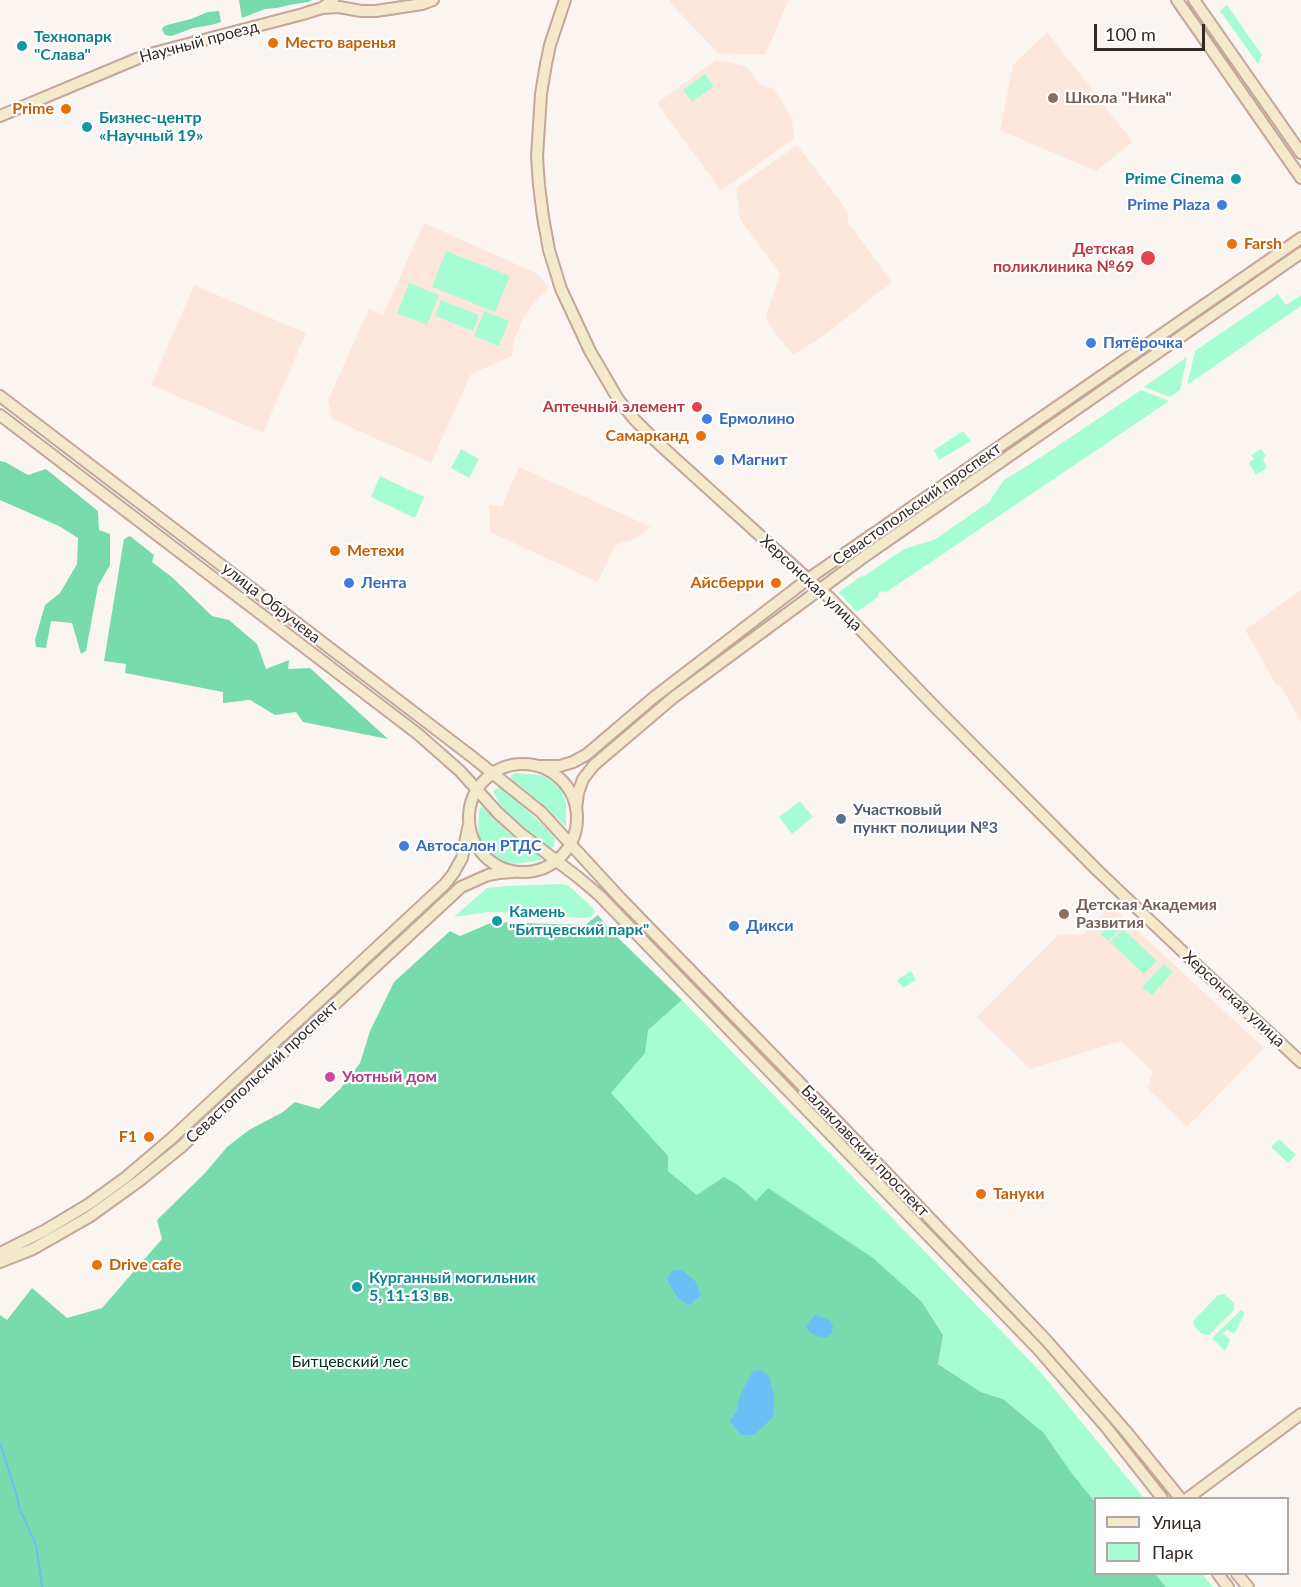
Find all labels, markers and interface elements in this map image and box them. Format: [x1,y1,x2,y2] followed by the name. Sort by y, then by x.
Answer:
[1097,12,1208,50] scale bar
[137,17,261,67] street label: Научный проезд
[1105,23,1156,45] text: 100 m
[34,27,112,65] place label: Технопарк "Слава"
[285,33,396,53] place label: Место варенья
[266,36,280,50] marker: Место варенья
[15,39,29,53] marker: Технопарк "Слава"
[1065,88,1172,108] place label: Школа "Ника"
[1046,91,1060,105] marker: Школа "Ника"
[12,99,54,119] place label: Prime
[59,102,73,116] marker: Prime
[99,108,203,146] place label: Бизнес-центр «Научный 19»
[80,120,94,134] marker: Бизнес-центр «Научный 19»
[1125,169,1224,189] place label: Prime Cinema
[1229,172,1243,186] marker: Prime Cinema
[1127,195,1210,215] place label: Prime Plaza
[1215,198,1229,212] marker: Prime Plaza
[1244,234,1282,254] place label: Farsh
[1225,237,1239,251] marker: Farsh
[993,239,1134,277] place label: Детская поликлиника №69
[1139,249,1157,267] marker: Детская поликлиника №69
[1103,333,1183,353] place label: Пятёрочка
[1084,336,1098,350] marker: Пятёрочка
[543,397,685,417] place label: Аптечный элемент
[690,400,704,414] marker: Аптечный элемент
[719,409,795,429] place label: Ермолино
[700,412,714,426] marker: Ермолино
[606,426,689,446] place label: Самарканд
[694,429,708,443] marker: Самарканд
[829,438,1005,570] street label: Севастопольский проспект
[731,450,787,470] place label: Магнит
[712,453,726,467] marker: Магнит
[756,531,866,635] street label: Херсонская улица
[347,541,404,561] place label: Метехи
[328,544,342,558] marker: Метехи
[218,559,324,647] street label: улица Обручева
[361,573,407,593] place label: Лента
[690,573,764,593] place label: Айсберри
[342,576,356,590] marker: Лента
[769,576,783,590] marker: Айсберри
[853,800,998,838] place label: Участковый пункт полиции №3
[834,812,848,826] marker: Участковый пункт полиции №3
[416,836,542,856] place label: Автосалон РТДС
[397,839,411,853] marker: Автосалон РТДС
[1076,895,1217,933] place label: Детская Академия Развития
[509,902,649,940] place label: Камень "Битцевский парк"
[1057,907,1071,921] marker: Детская Академия Развития
[490,914,504,928] marker: Камень "Битцевский парк"
[746,916,794,936] place label: Дикси
[727,919,741,933] marker: Дикси
[1179,947,1289,1051] street label: Херсонская улица
[182,996,342,1148] street label: Севастопольский проспект
[342,1067,437,1087] place label: Уютный дом
[323,1070,337,1084] marker: Уютный дом
[797,1081,933,1221] street label: Балаклавский проспект
[119,1127,137,1147] place label: F1
[142,1130,156,1144] marker: F1
[993,1184,1045,1204] place label: Тануки
[974,1187,988,1201] marker: Тануки
[109,1255,181,1275] place label: Drive cafe
[90,1258,104,1272] marker: Drive cafe
[369,1268,536,1306] place label: Курганный могильник 5, 11-13 вв.
[350,1280,364,1294] marker: Курганный могильник 5, 11-13 вв.
[292,1352,408,1372] park label: Битцевский лес
[1094,1497,1289,1575] legend
[1152,1511,1202,1533] text: Улица
[1152,1541,1193,1563] text: Парк

